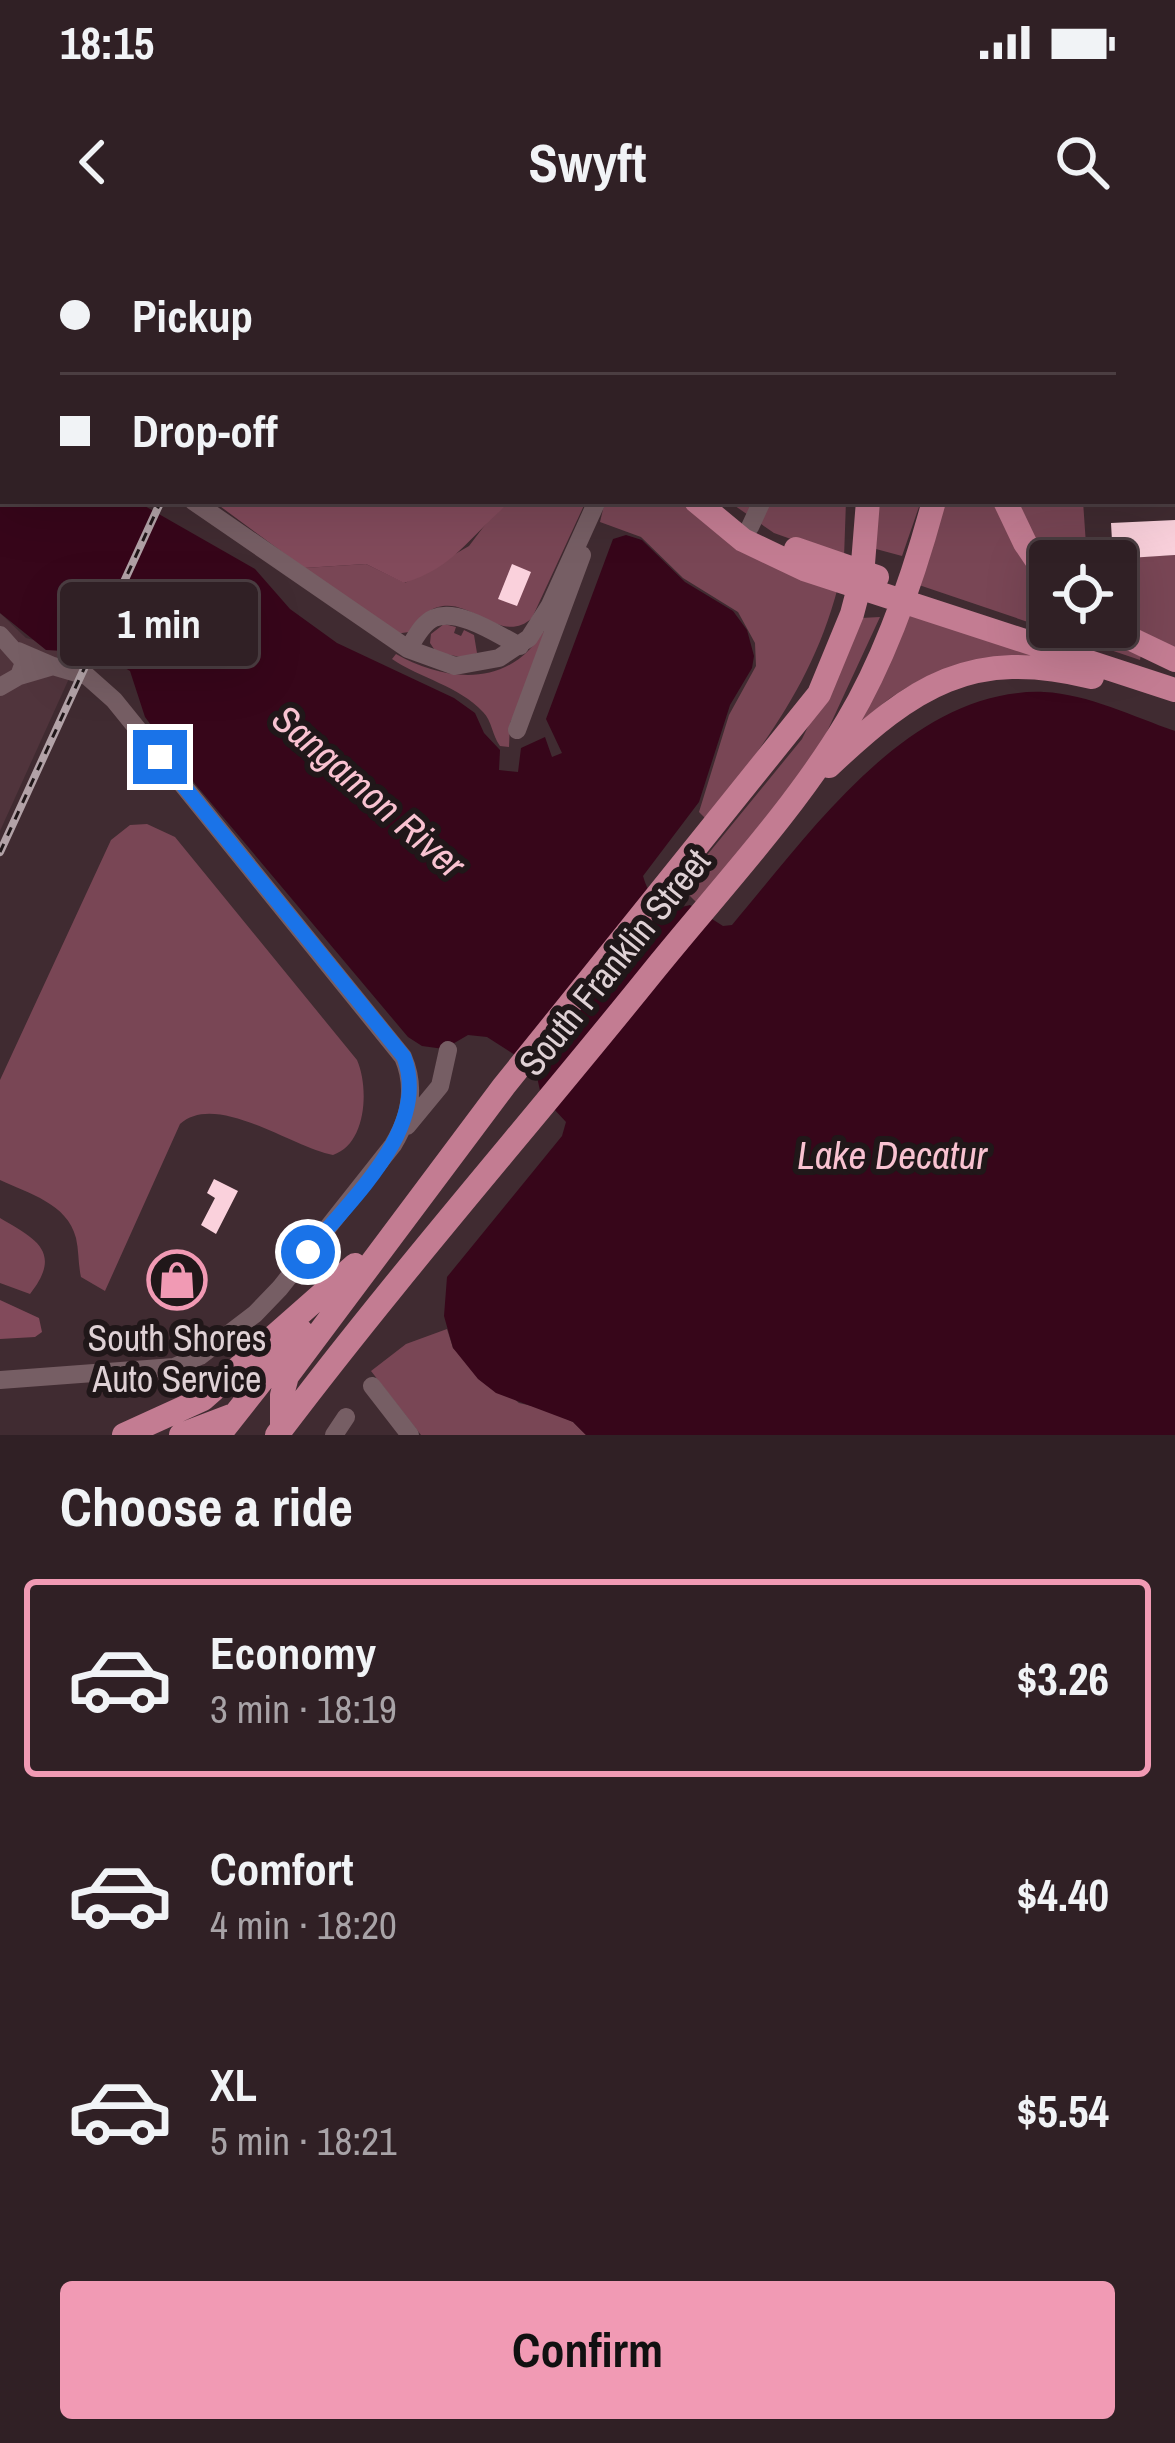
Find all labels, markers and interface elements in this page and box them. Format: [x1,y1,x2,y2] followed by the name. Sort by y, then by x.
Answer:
[60,12,154,73] text: 18:15
[528,126,647,199] text: Swyft
[60,129,126,195] icon: back
[1049,129,1115,195] icon: search
[132,285,253,346] text: Pickup
[132,400,278,461] text: Drop-off
[1029,540,1137,648] map controls
[1029,540,1137,648] button: locate
[61,583,259,667] callout: 1 min
[117,598,201,650] text: 1 min
[261,693,478,890] water label: Sangamon River
[133,730,187,784] route end
[508,838,720,1086] street label: South Franklin Street
[797,1129,988,1181] water label: Lake Decatur
[281,1225,335,1279] route start
[146,1249,208,1311] shop icon: South Shores Auto Service
[88,1314,266,1403] place label: South Shores Auto Service
[60,1470,353,1543] text: Choose a ride
[210,1622,376,1683] text: Economy
[66,1624,174,1732] icon: car
[1017,1648,1109,1709] text: $3.26
[210,1683,397,1735] text: 3 min · 18:19
[210,1838,353,1899] text: Comfort
[66,1840,174,1948] icon: car
[1017,1864,1109,1925] text: $4.40
[210,1899,397,1951] text: 4 min · 18:20
[210,2054,257,2115] text: XL
[66,2056,174,2164] icon: car
[1017,2080,1109,2141] text: $5.54
[210,2115,397,2167] text: 5 min · 18:21
[60,2281,1115,2419] button: Confirm

